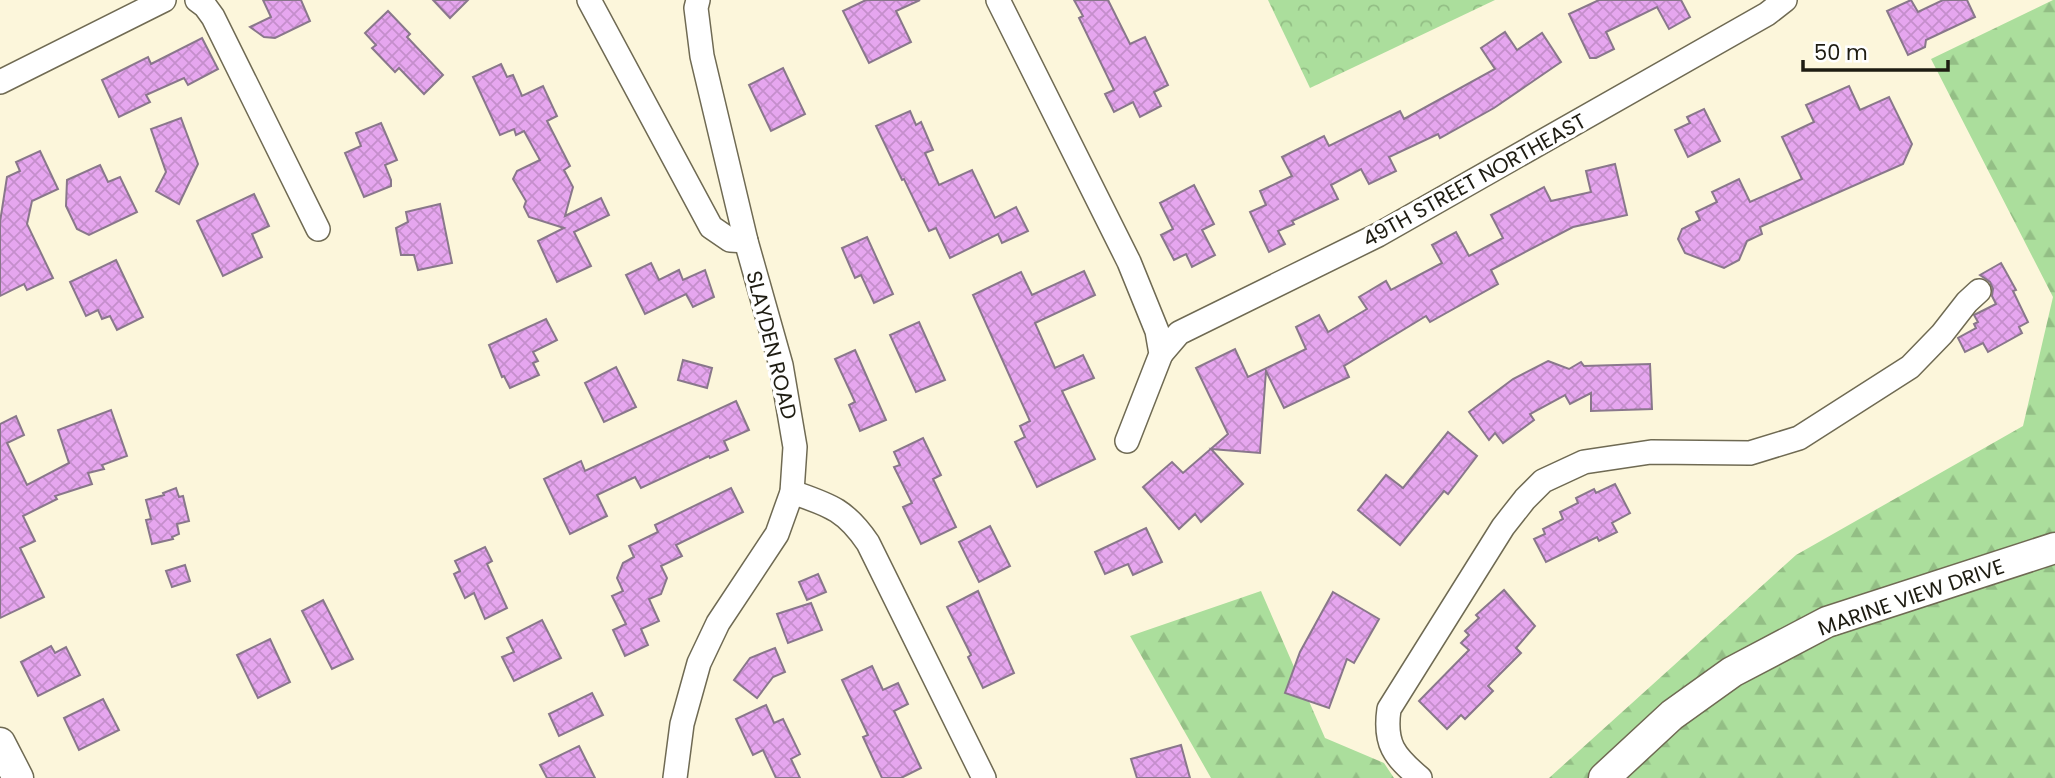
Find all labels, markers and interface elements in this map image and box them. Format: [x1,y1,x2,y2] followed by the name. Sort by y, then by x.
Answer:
[1803,28,1948,72] scale bar
[1814,38,1868,67] text: 50 m
[1357,106,1591,254] street label: 49TH STREET NORTHEAST
[740,268,804,422] street label: SLAYDEN ROAD
[1814,551,2008,643] street label: MARINE VIEW DRIVE

